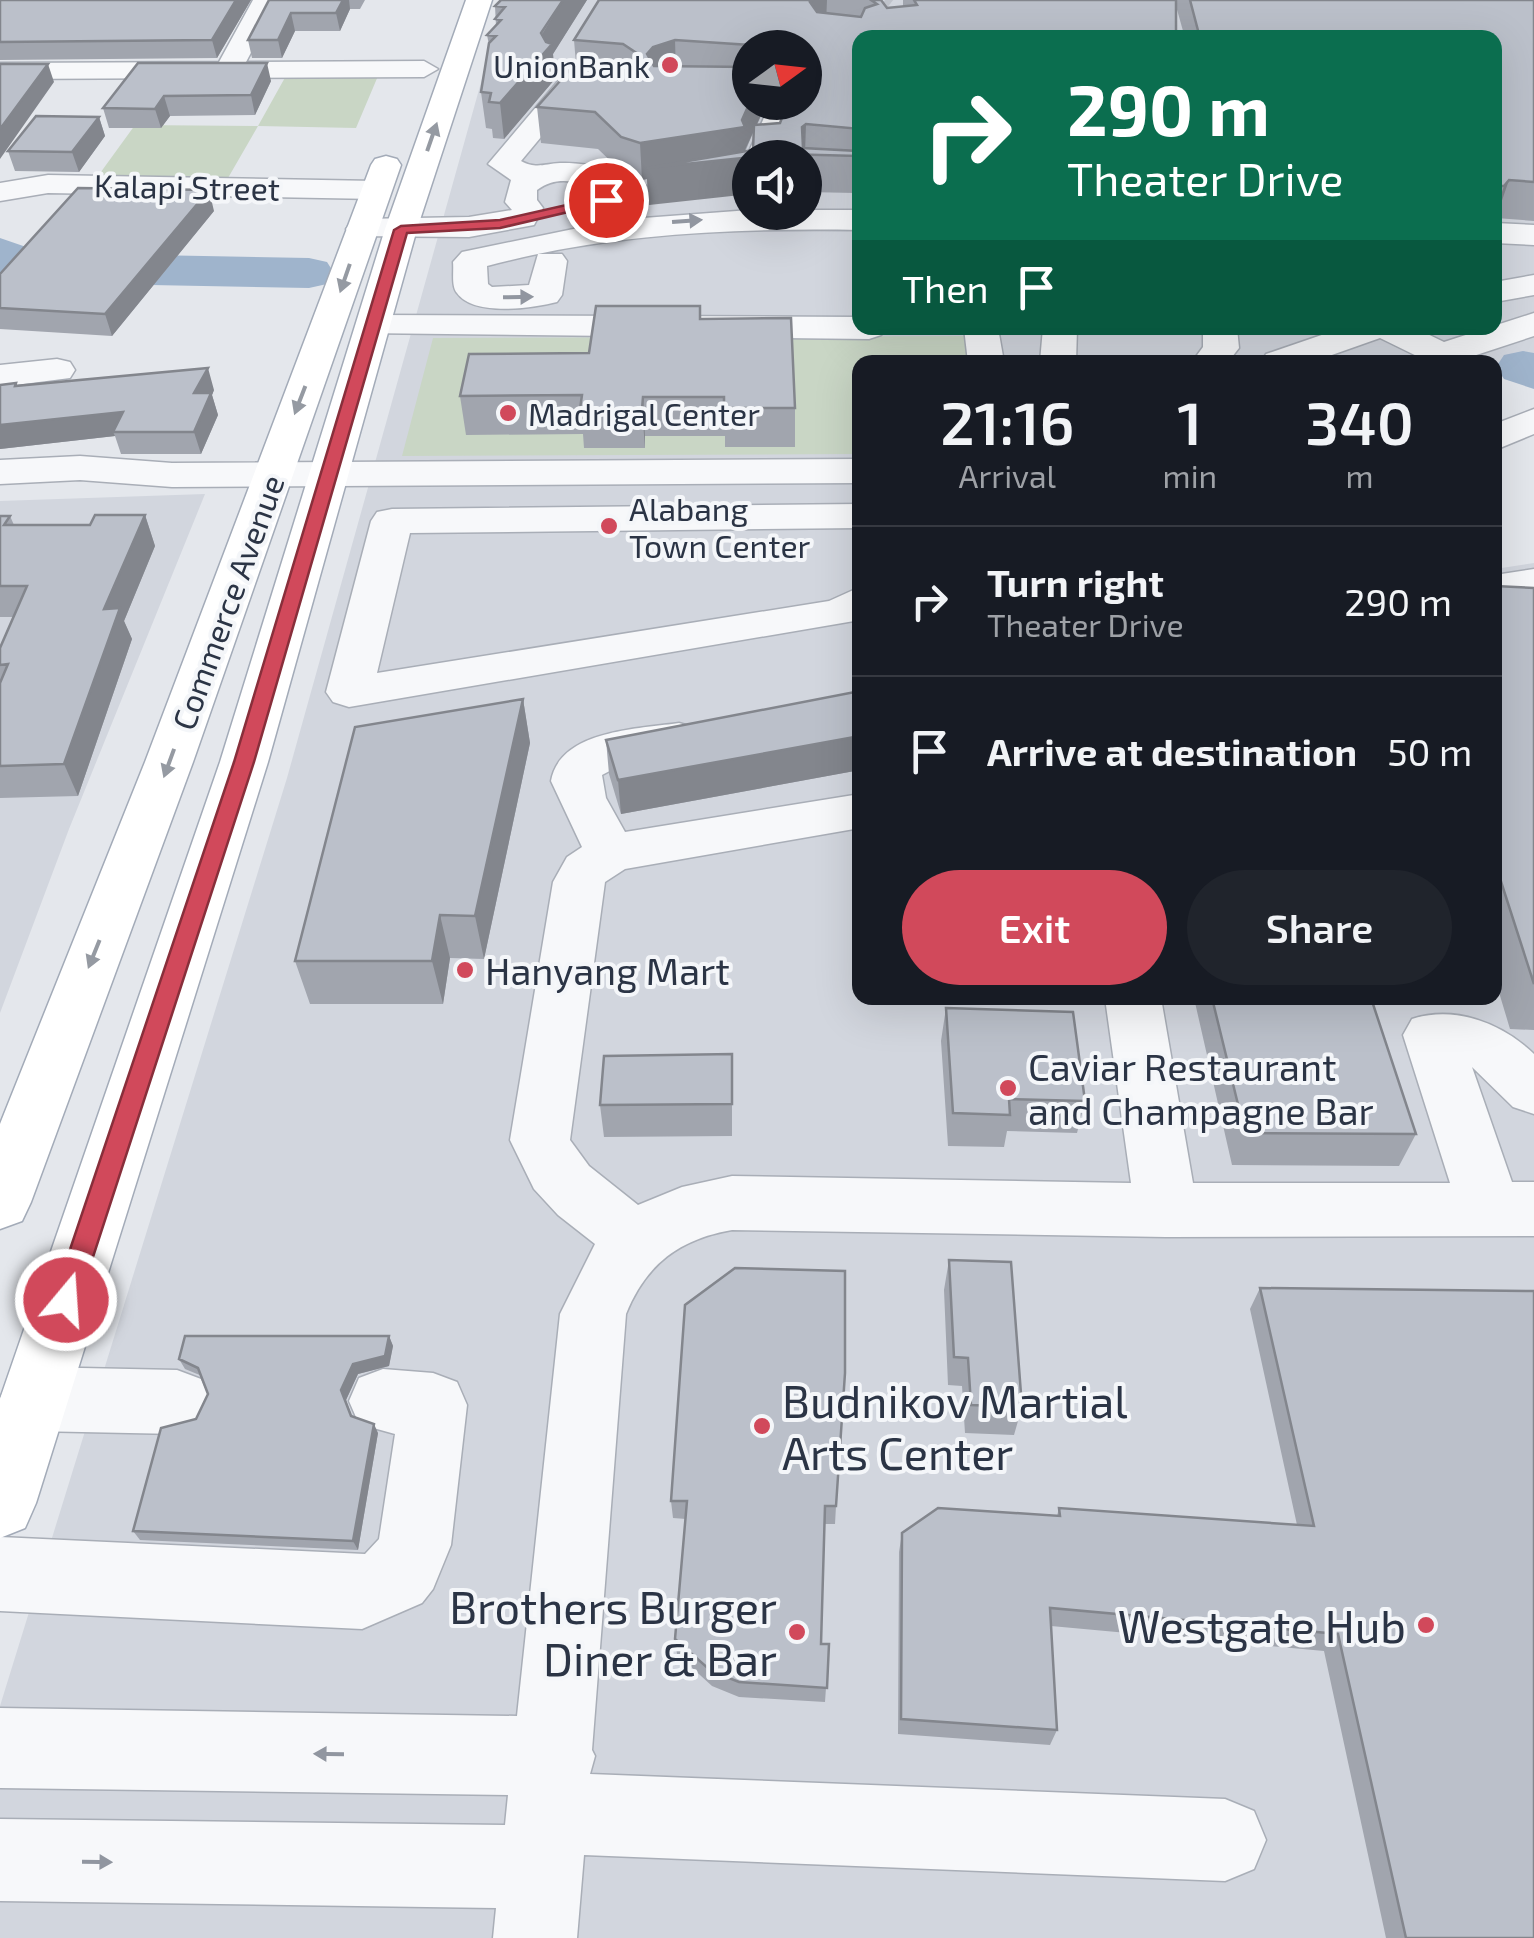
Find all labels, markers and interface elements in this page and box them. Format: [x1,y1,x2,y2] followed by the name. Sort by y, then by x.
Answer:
[732,30,822,120] north arrow
[732,30,822,230] map controls
[493,46,650,84] place label: UnionBank
[659,54,681,76] marker: UnionBank
[1067,66,1270,150] text: 290 m
[902,70,1032,200] icon: right
[426,122,441,152] one-way arrow
[732,140,822,230] button: sound
[1067,151,1343,205] text: Theater Drive
[564,158,649,243] pin
[94,165,280,207] street label: Kalapi Street
[579,173,634,228] icon: arrive
[671,213,703,229] one-way arrow
[1009,260,1064,315] icon: arrive
[336,263,351,293] one-way arrow
[902,265,989,311] text: Then
[503,288,535,304] one-way arrow
[292,385,307,415] one-way arrow
[940,385,1074,457] text: 21:16
[1177,385,1202,457] text: 1
[1305,385,1414,457] text: 340
[528,394,760,432] place label: Madrigal Center
[497,402,519,424] marker: Madrigal Center
[959,456,1056,494] text: Arrival
[1163,456,1217,494] text: min
[1346,456,1374,494] text: m
[163,469,291,735] street label: Commerce Avenue
[629,489,811,564] place label: Alabang Town Center
[598,515,620,537] marker: Alabang Town Center
[987,559,1164,605] text: Turn right
[902,574,957,629] icon: right
[1344,578,1452,624] text: 290 m
[987,605,1184,643] text: Theater Drive
[902,724,957,779] icon: arrive
[987,728,1357,774] text: Arrive at destination
[1387,728,1472,774] text: 50 m
[161,749,176,779] one-way arrow
[902,870,1167,985] button: Exit
[1187,870,1452,985] button: Share
[86,939,102,969] one-way arrow
[485,947,730,993] place label: Hanyang Mart
[454,959,476,981] marker: Hanyang Mart
[1028,1043,1374,1133] place label: Caviar Restaurant and Champagne Bar
[997,1077,1019,1099] marker: Caviar Restaurant and Champagne Bar
[14,1248,118,1352] position arrow
[782,1373,1128,1479] place label: Budnikov Martial Arts Center
[751,1415,773,1437] marker: Budnikov Martial Arts Center
[449,1579,777,1685] place label: Brothers Burger Diner & Bar
[1118,1598,1406,1652] place label: Westgate Hub
[1415,1614,1437,1636] marker: Westgate Hub
[786,1621,808,1643] marker: Brothers Burger Diner & Bar
[313,1746,345,1762] one-way arrow
[82,1854,114,1870] one-way arrow

